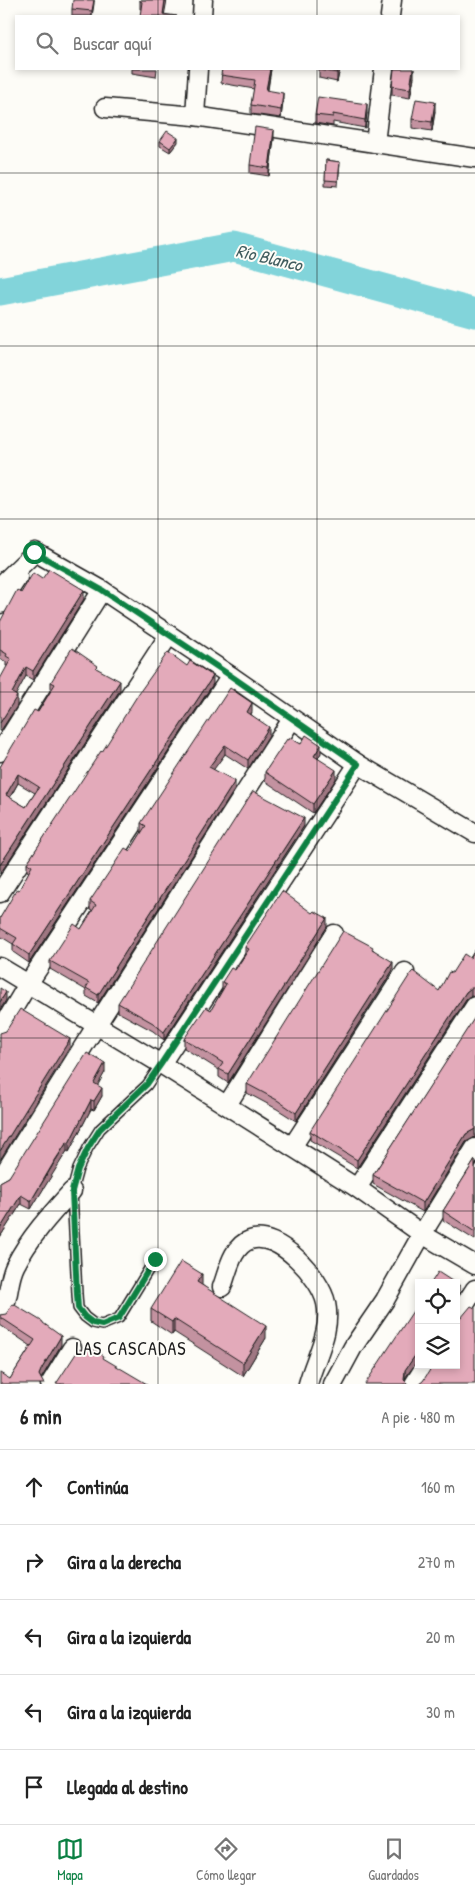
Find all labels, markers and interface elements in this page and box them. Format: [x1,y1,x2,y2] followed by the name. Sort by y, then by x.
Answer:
[15,15,460,70] search box
[33,29,61,57] icon: search
[73,30,152,56] text: Buscar aquí
[234,238,306,278] water label: Río Blanco
[23,541,46,564] route start
[144,1248,167,1271] route end
[415,1279,460,1369] map controls
[415,1279,460,1324] button: locate
[415,1324,460,1369] button: layers
[75,1336,187,1361] district label: LAS CASCADAS
[20,1402,62,1431] text: 6 min
[381,1406,455,1428] text: A pie · 480 m
[20,1473,48,1501] icon: ahead
[67,1474,128,1500] text: Continúa
[421,1476,455,1498] text: 160 m
[20,1548,48,1576] icon: right
[67,1549,181,1575] text: Gira a la derecha
[418,1551,455,1573] text: 270 m
[20,1623,48,1651] icon: left
[67,1624,191,1650] text: Gira a la izquierda
[426,1626,455,1648] text: 20 m
[20,1698,48,1726] icon: left
[67,1699,191,1725] text: Gira a la izquierda
[426,1701,455,1723] text: 30 m
[20,1773,48,1801] icon: arrive
[67,1774,188,1800] text: Llegada al destino
[56,1835,84,1884] tab: Mapa
[196,1835,256,1884] tab: Cómo llegar
[368,1835,419,1884] tab: Guardados

